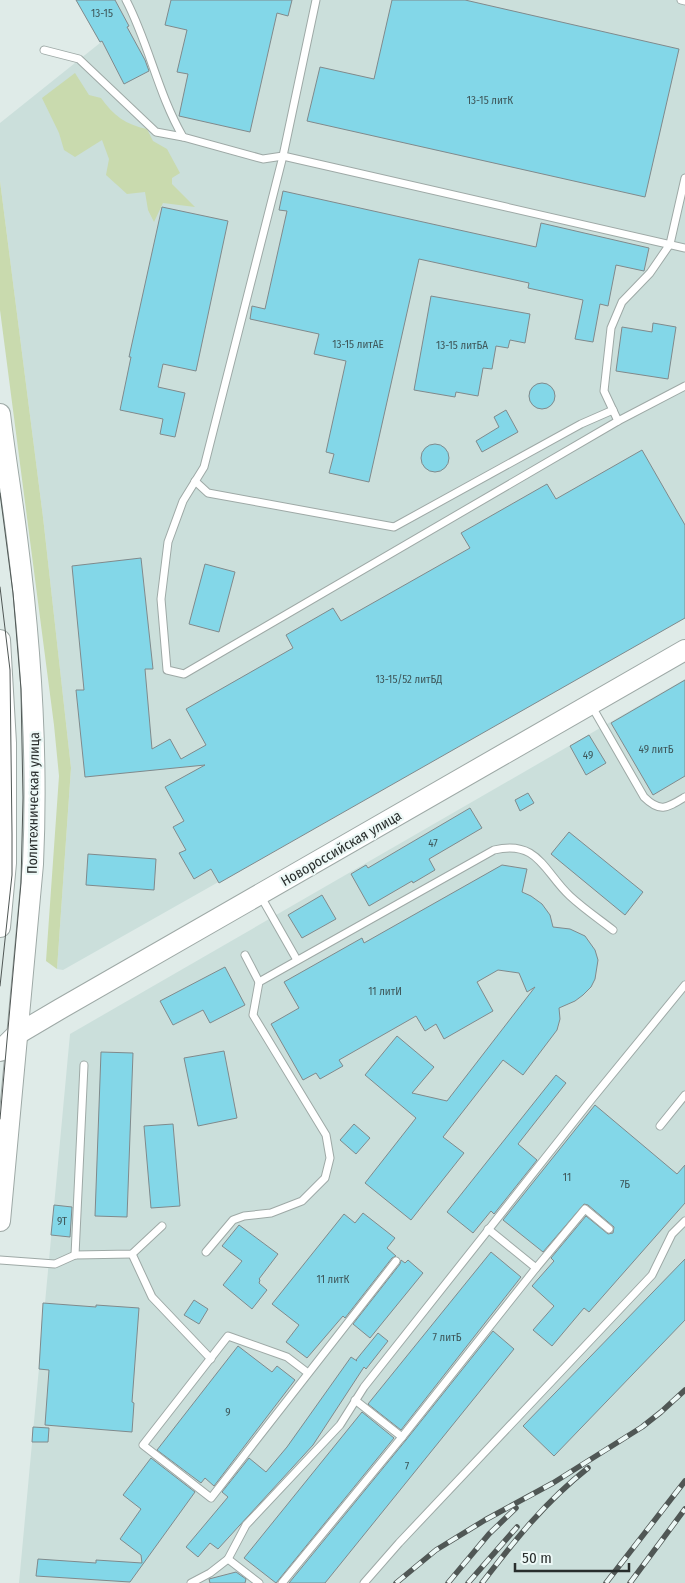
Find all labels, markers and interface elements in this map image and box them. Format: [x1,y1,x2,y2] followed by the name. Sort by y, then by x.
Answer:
[91,7,113,20] house number: 13-15
[467,94,513,107] house number: 13-15 литК
[332,338,384,351] house number: 13-15 литАЕ
[436,339,488,352] house number: 13-15 литБА
[376,673,442,686] house number: 13-15/52 литБД
[24,732,43,874] street label: Политехническая улица
[639,743,674,756] house number: 49 литБ
[583,749,593,762] house number: 49
[278,807,405,890] street label: Новороссийская улица
[428,837,438,850] house number: 47
[368,985,402,998] house number: 11 литИ
[563,1171,571,1184] house number: 11
[620,1178,630,1191] house number: 7Б
[57,1215,68,1228] house number: 9Т
[317,1273,350,1286] house number: 11 литК
[433,1331,462,1344] house number: 7 литБ
[225,1406,231,1419] house number: 9
[405,1460,410,1473] house number: 7
[515,1540,629,1572] scale bar
[522,1549,552,1567] text: 50 m

